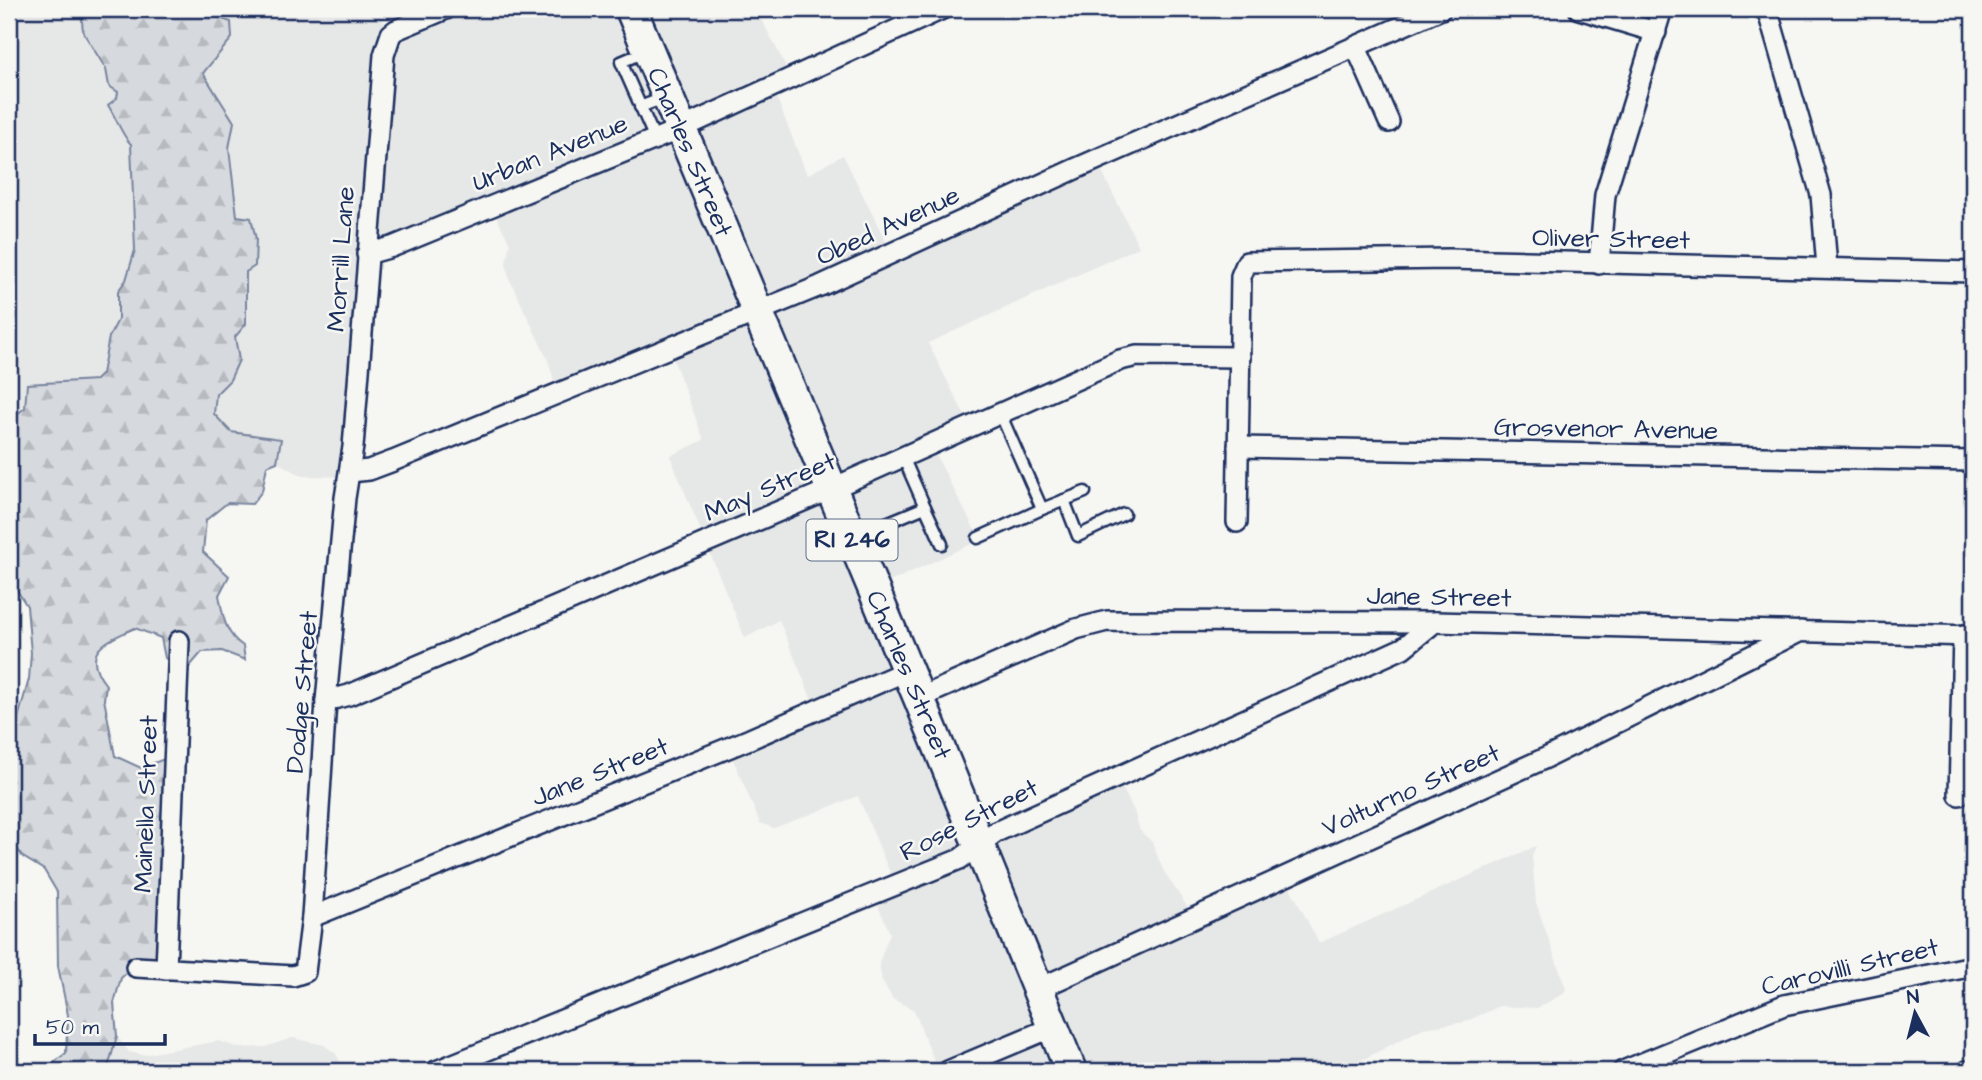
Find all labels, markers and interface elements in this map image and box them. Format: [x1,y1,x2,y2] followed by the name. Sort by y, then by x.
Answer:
[638,62,742,243] street label: Charles Street
[467,105,633,201] street label: Urban Avenue
[810,177,966,275] street label: Obed Avenue
[318,185,364,333] street label: Morrill Lane
[1532,220,1691,258] street label: Oliver Street
[1493,409,1719,449] street label: Grosvenor Avenue
[699,443,843,533] street label: May Street
[806,520,898,560] road number: RI 246
[1366,578,1512,616] street label: Jane Street
[857,585,961,766] street label: Charles Street
[277,609,329,775] street label: Dodge Street
[125,714,167,893] street label: Mainella Street
[526,728,674,816] street label: Jane Street
[1316,734,1506,845] street label: Volturno Street
[894,769,1045,870] street label: Rose Street
[1758,929,1943,1005] street label: Carovilli Street
[1881,978,1951,1048] north arrow
[1906,983,1921,1012] text: N
[35,1003,164,1047] scale bar
[46,1013,100,1042] text: 50 m

